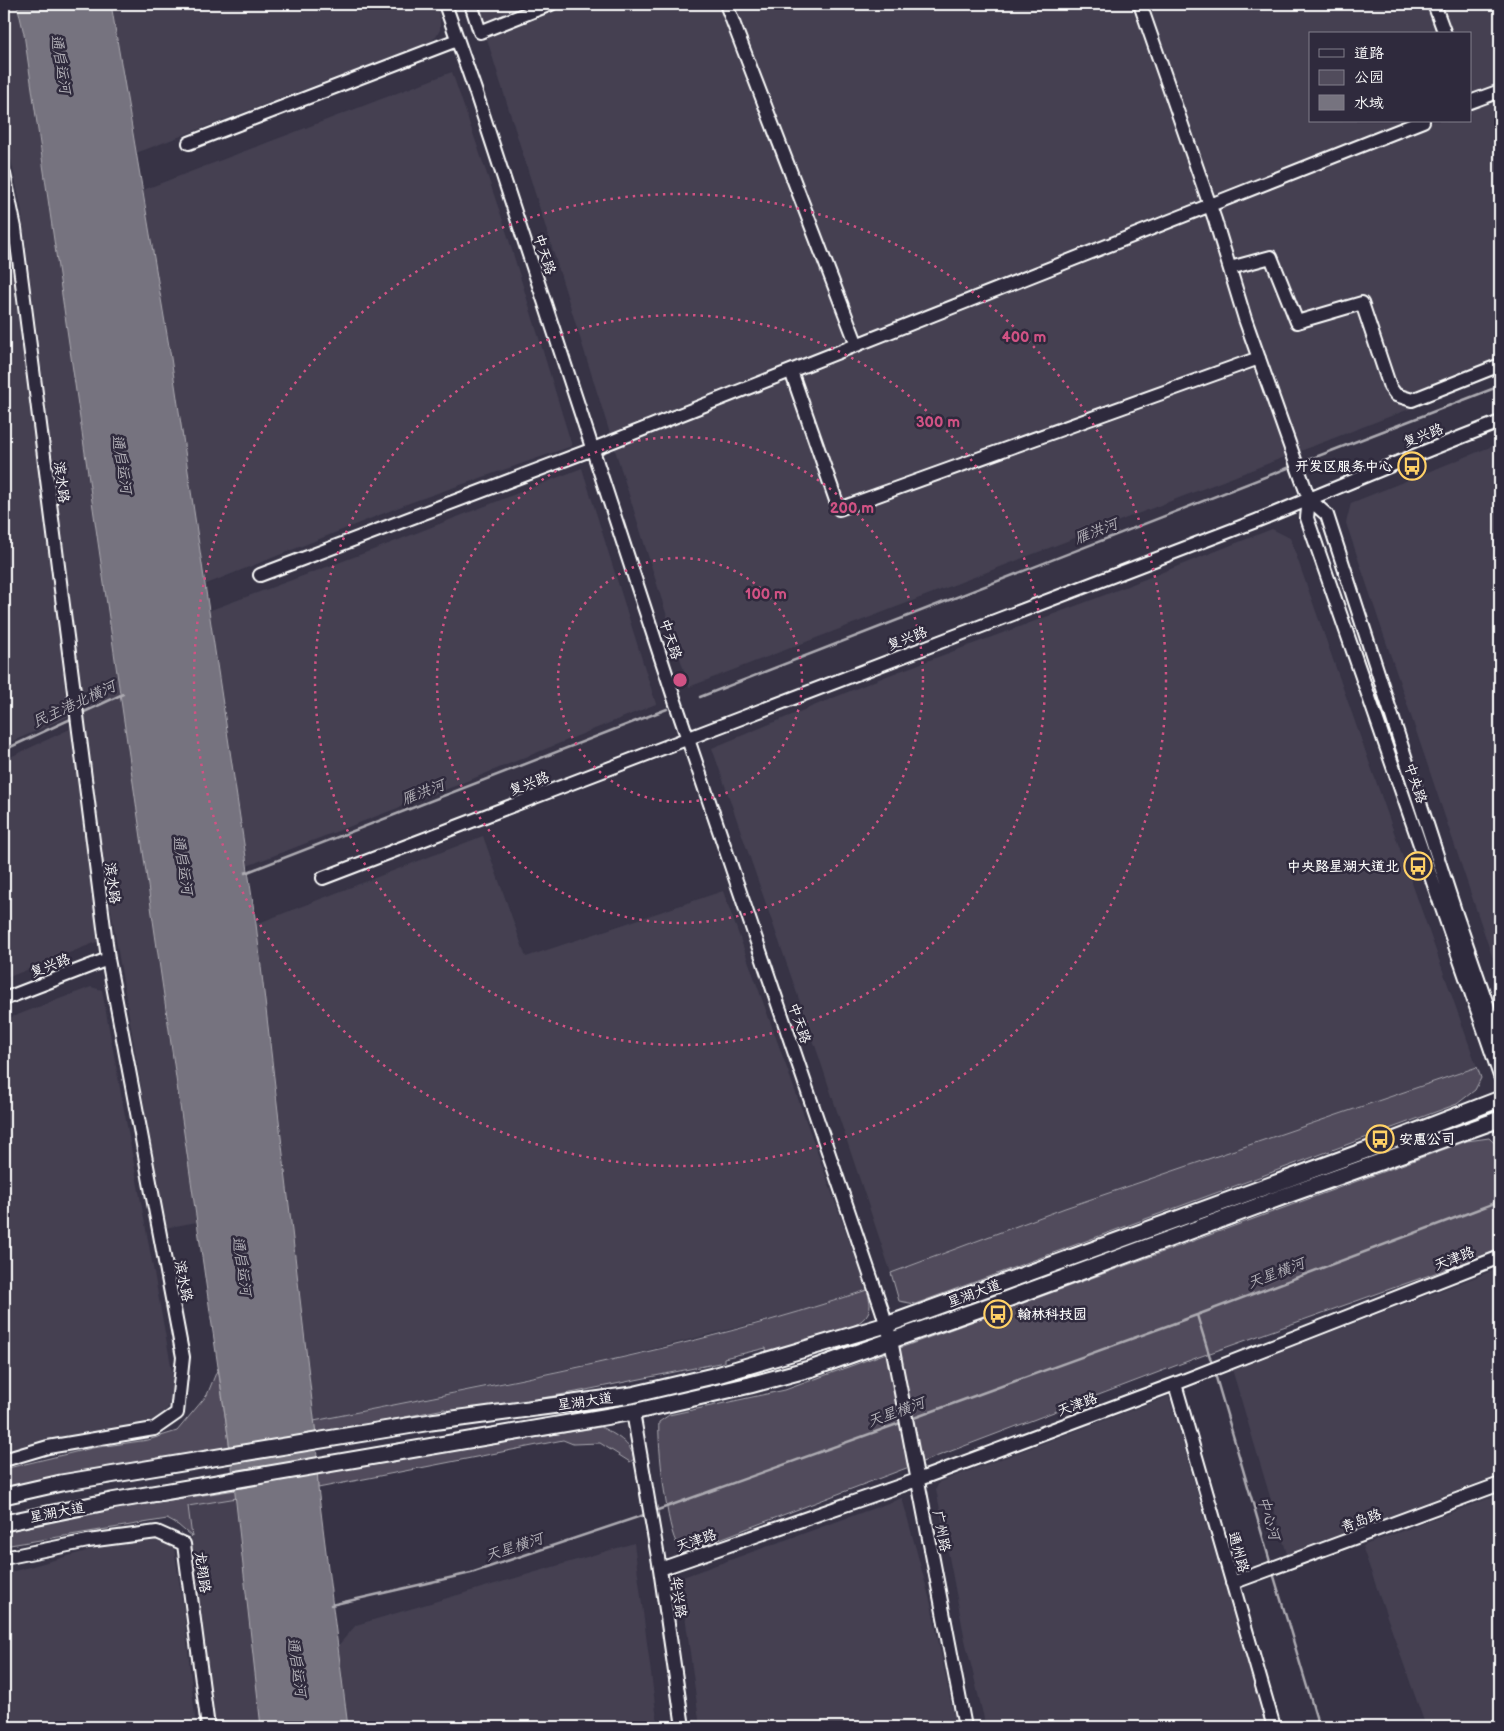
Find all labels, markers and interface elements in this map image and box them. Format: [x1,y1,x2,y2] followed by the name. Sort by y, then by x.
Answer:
[1309,32,1472,122] legend
[46,33,75,98] water label: 通启运河
[1354,44,1384,63] text: 道路
[1354,68,1384,87] text: 公园
[1354,94,1384,113] text: 水域
[530,232,559,277] street label: 中天路
[1002,328,1046,347] text: 400 m
[916,413,960,432] text: 300 m
[1401,420,1446,451] street label: 复兴路
[107,433,136,498] water label: 通启运河
[1397,451,1427,481] bus stop icon: 开发区服务中心
[1295,458,1393,475] place label: 开发区服务中心
[51,460,72,504] street label: 滨水路
[830,499,874,518] text: 200 m
[1072,513,1123,548] water label: 雁洪河
[745,585,787,604] text: 100 m
[656,617,685,662] street label: 中天路
[885,623,930,654] street label: 复兴路
[671,671,689,689] centre of rings
[29,676,122,732] water label: 民主港北横河
[1401,761,1430,806] street label: 中央路
[507,768,552,799] street label: 复兴路
[399,774,450,809] water label: 雁洪河
[168,834,197,899] water label: 通启运河
[1403,851,1433,881] bus stop icon: 中央路星湖大道北
[1287,858,1399,875] place label: 中央路星湖大道北
[102,861,123,905] street label: 滨水路
[28,950,73,981] street label: 复兴路
[785,1001,814,1046] street label: 中天路
[1365,1124,1395,1154] bus stop icon: 安惠公司
[1399,1131,1455,1148] place label: 安惠公司
[228,1235,256,1300] water label: 通启运河
[1432,1243,1477,1274] street label: 天津路
[1245,1253,1310,1293] water label: 天星横河
[171,1259,196,1303] street label: 滨水路
[945,1276,1003,1311] street label: 星湖大道
[983,1299,1013,1329] bus stop icon: 翰林科技园
[1017,1306,1087,1323] place label: 翰林科技园
[556,1389,614,1414] street label: 星湖大道
[1055,1389,1100,1420] street label: 天津路
[865,1392,930,1432] water label: 天星横河
[1253,1494,1285,1545] water label: 中心河
[28,1499,86,1526] street label: 星湖大道
[1339,1505,1384,1536] street label: 青岛路
[929,1509,954,1553] street label: 广州路
[674,1526,719,1555] street label: 天津路
[483,1528,548,1566] water label: 天星横河
[1225,1530,1252,1575] street label: 通州路
[191,1550,214,1594] street label: 龙翔路
[667,1575,690,1619] street label: 华兴路
[283,1636,311,1701] water label: 通启运河

